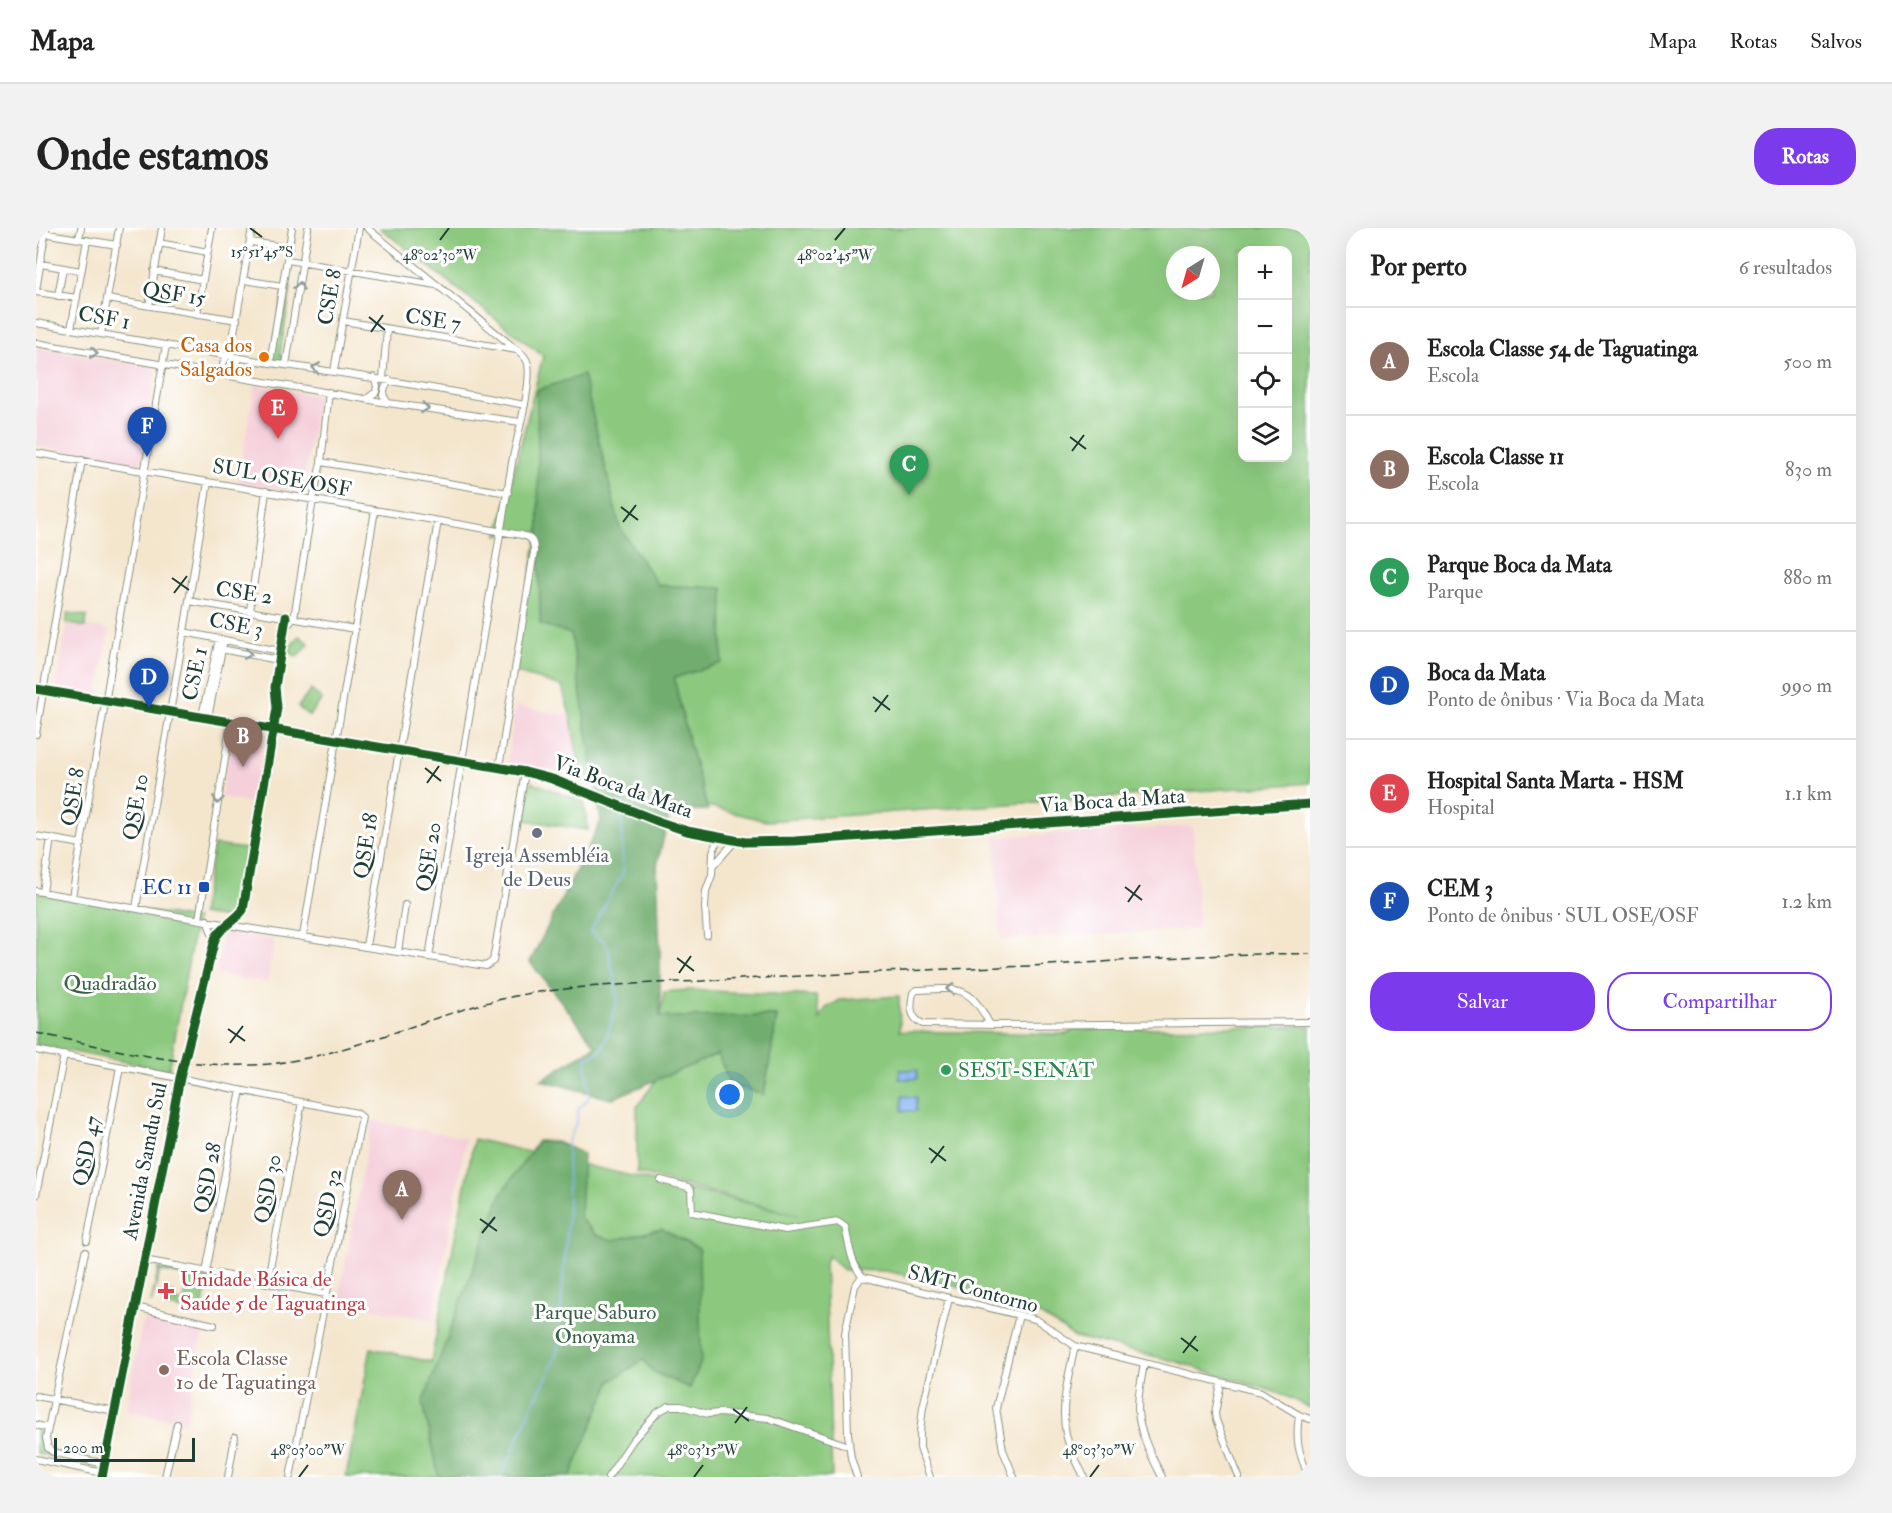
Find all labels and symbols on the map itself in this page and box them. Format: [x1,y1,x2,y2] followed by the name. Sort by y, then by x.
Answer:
[231,243,293,262] text: 15°51'45"S
[403,246,478,265] text: 48°02'30"W
[797,246,874,265] text: 48°02'45"W
[1166,246,1220,300] north arrow
[312,267,348,327] street label: CSE 8
[140,276,208,312] street label: QSF 15
[292,282,305,292] one-way arrow
[76,300,132,336] street label: CSF 1
[403,302,463,338] street label: CSE 7
[180,332,252,383] place label: Casa dos Salgados
[88,346,98,359] one-way arrow
[257,350,271,364] marker: Casa dos Salgados
[311,363,320,375] one-way arrow
[258,390,298,439] pin: E
[420,402,429,414] one-way arrow
[128,408,166,457] pin: F
[890,446,928,495] pin: C
[211,453,353,503] street label: SUL OSE/OSF
[214,575,274,611] street label: CSE 2
[206,606,266,644] street label: CSE 3
[176,645,214,703] street label: CSE 1
[243,648,253,660] one-way arrow
[130,658,168,708] pin: D
[224,718,262,767] pin: B
[550,749,697,825] street label: Via Boca da Mata
[55,766,91,828] street label: QSE 8
[117,772,155,842] street label: QSE 10
[1038,782,1186,820] street label: Via Boca da Mata
[213,796,225,805] one-way arrow
[347,811,385,881] street label: QSE 18
[410,820,448,894] street label: QSE 20
[530,826,544,840] marker: Igreja Assembléia de Deus
[465,842,610,893] place label: Igreja Assembléia de Deus
[142,874,192,901] place label: EC 11
[197,880,211,894] marker: EC 11
[63,970,157,997] park label: Quadradão
[945,983,954,996] one-way arrow
[958,1057,1095,1084] place label: SEST-SENAT
[939,1063,953,1077] marker: SEST-SENAT
[116,1079,174,1243] street label: Avenida Samdu Sul
[715,1080,744,1109] your location
[67,1113,107,1189] street label: QSD 47
[188,1140,228,1216] street label: QSD 28
[248,1152,288,1226] street label: QSD 30
[308,1166,348,1240] street label: QSD 32
[382,1170,422,1220] pin: A
[905,1259,1041,1319] street label: SMT Contorno
[180,1266,366,1317] place label: Unidade Básica de Saúde 5 de Taguatinga
[157,1282,175,1300] marker: Unidade Básica de Saúde 5 de Taguatinga
[534,1299,656,1350] park label: Parque Saburo Onoyama
[176,1345,317,1396] place label: Escola Classe 10 de Taguatinga
[157,1363,171,1377] marker: Escola Classe 10 de Taguatinga
[54,1435,195,1462] scale bar
[271,1441,346,1460] text: 48°03'00"W
[667,1441,739,1460] text: 48°03'15"W
[1063,1441,1136,1460] text: 48°03'30"W

